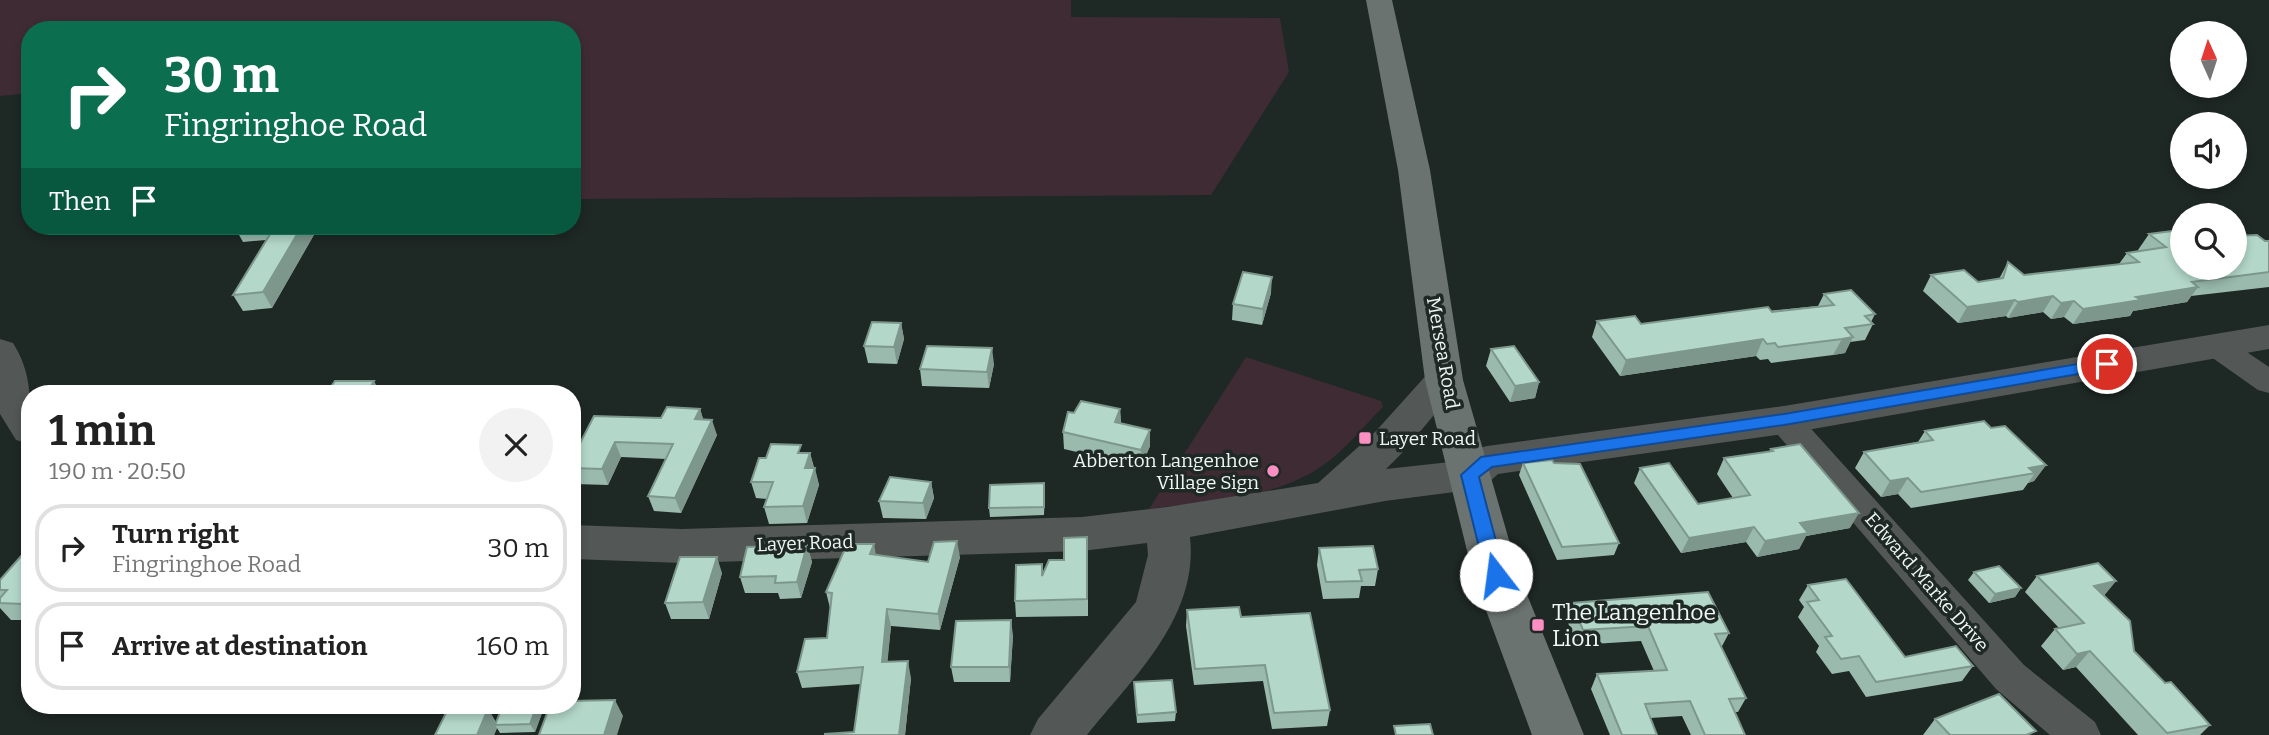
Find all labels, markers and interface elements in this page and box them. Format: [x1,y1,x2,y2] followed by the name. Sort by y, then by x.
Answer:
[2170,21,2247,98] north arrow
[2170,21,2247,280] map controls
[164,46,279,105] text: 30 m
[49,49,140,140] icon: right
[164,106,427,144] text: Fingringhoe Road
[2170,112,2247,189] button: sound
[125,182,163,220] icon: arrive
[49,186,111,217] text: Then
[2170,203,2247,280] button: search
[1422,295,1464,411] street label: Mersea Road
[2077,334,2137,394] pin
[2088,345,2126,383] icon: arrive
[49,406,155,456] text: 1 min
[479,408,553,482] button: close
[1379,427,1476,450] place label: Layer Road
[1357,430,1373,446] marker: Layer Road
[1073,449,1259,494] place label: Abberton Langenhoe Village Sign
[49,457,186,485] text: 190 m · 20:50
[1265,463,1281,479] marker: Abberton Langenhoe Village Sign
[1860,508,1994,656] street label: Edward Marke Drive
[112,519,239,550] text: Turn right
[53,529,91,567] icon: right
[756,530,854,556] street label: Layer Road
[488,533,549,564] text: 30 m
[1459,538,1533,612] position arrow
[112,550,301,578] text: Fingringhoe Road
[1552,598,1716,652] place label: The Langenhoe Lion
[1530,617,1546,633] marker: The Langenhoe Lion
[53,627,91,665] icon: arrive
[112,631,367,662] text: Arrive at destination
[477,631,549,662] text: 160 m

